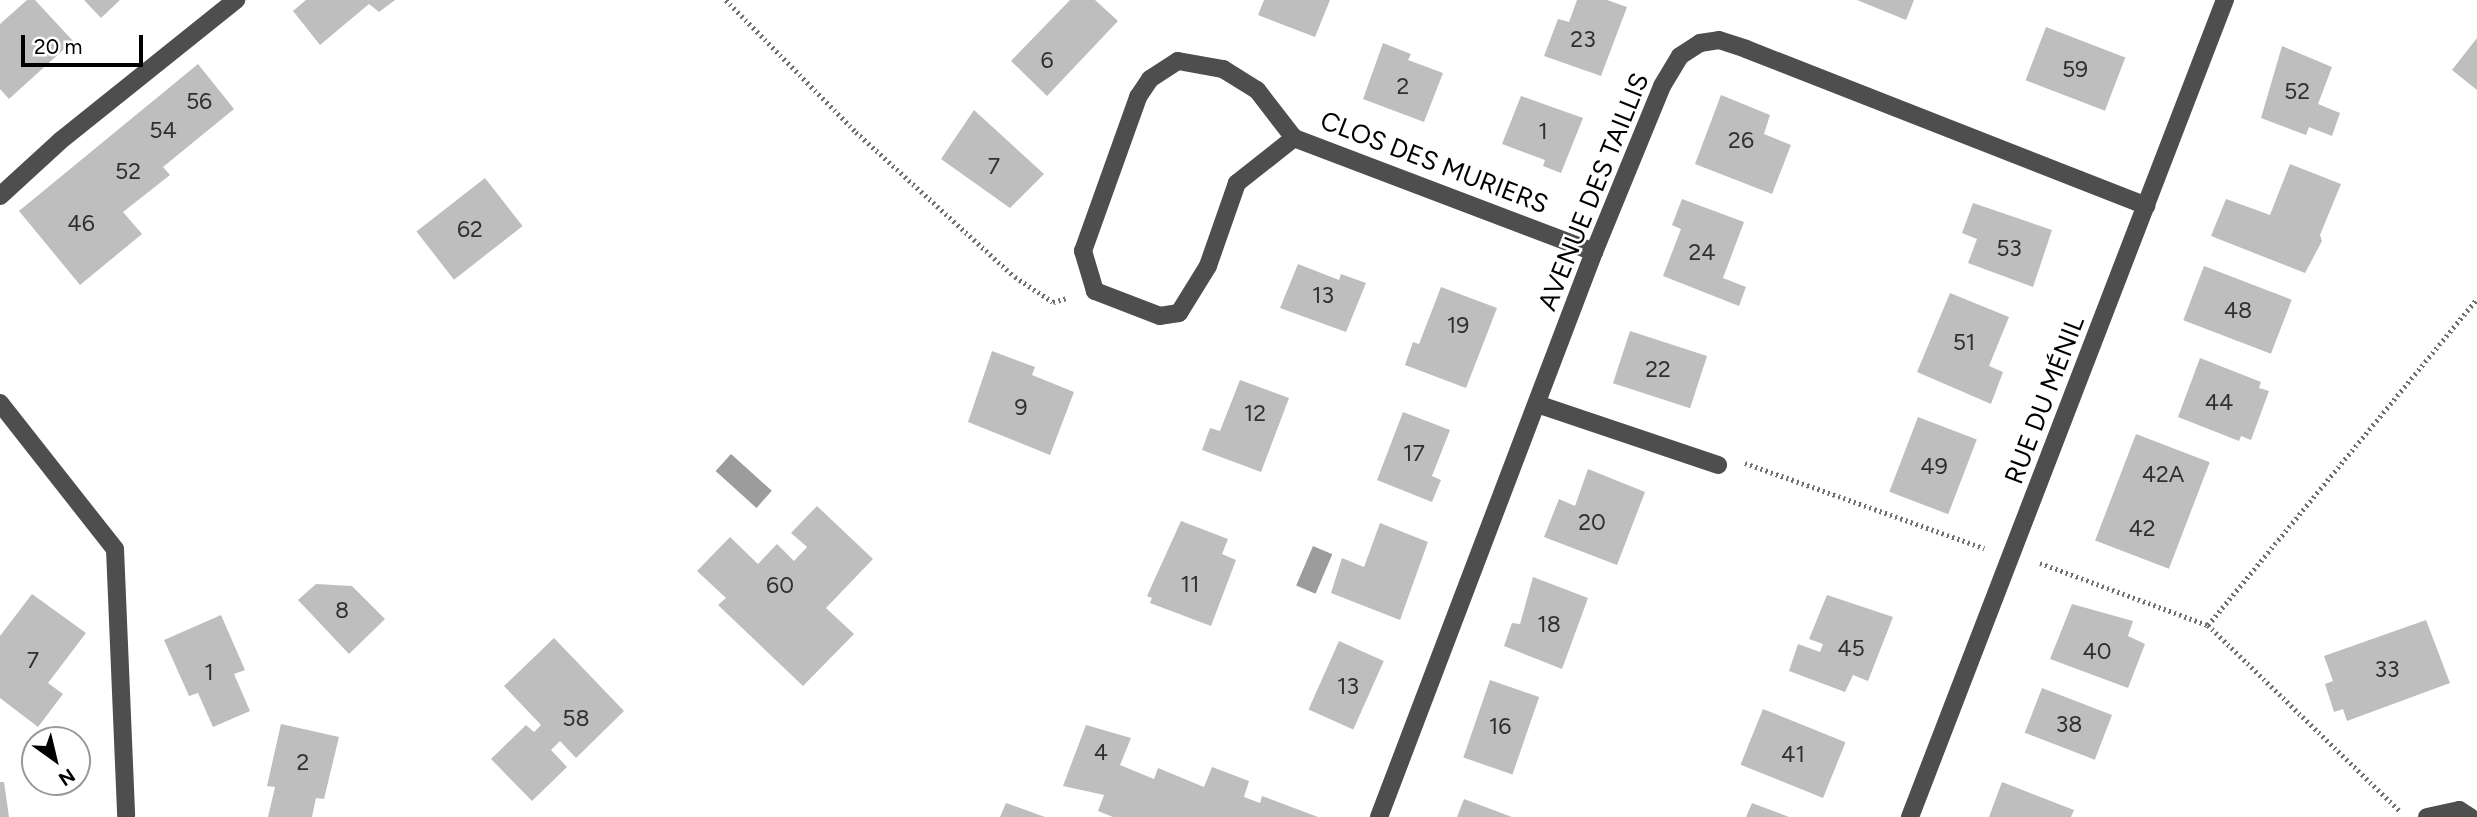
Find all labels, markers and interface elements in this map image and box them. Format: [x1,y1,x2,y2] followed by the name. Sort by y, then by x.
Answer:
[24,21,147,65] scale bar
[1570,25,1596,53] house number: 23
[34,34,82,59] text: 20 m
[1040,46,1054,74] house number: 6
[2062,55,2088,83] house number: 59
[1532,69,1656,315] street label: AVENUE DES TAILLIS
[1397,72,1409,100] house number: 2
[2284,77,2310,105] house number: 52
[186,87,212,115] house number: 56
[1316,105,1552,221] street label: CLOS DES MURIERS
[149,116,177,144] house number: 54
[1538,117,1548,145] house number: 1
[1728,126,1754,154] house number: 26
[988,152,1000,180] house number: 7
[115,157,141,185] house number: 52
[67,209,95,237] house number: 46
[457,215,483,243] house number: 62
[1996,234,2022,262] house number: 53
[1688,238,1716,266] house number: 24
[1312,281,1334,309] house number: 13
[2224,296,2252,324] house number: 48
[1447,311,1469,339] house number: 19
[1999,312,2091,488] street label: RUE DU MÉNIL
[1953,328,1975,356] house number: 51
[1645,355,1671,383] house number: 22
[2205,388,2233,416] house number: 44
[1014,393,1028,421] house number: 9
[1244,399,1266,427] house number: 12
[1403,439,1425,467] house number: 17
[1920,452,1948,480] house number: 49
[2142,460,2184,488] house number: 42A
[1578,508,1606,536] house number: 20
[2128,514,2156,542] house number: 42
[1181,570,1199,598] house number: 11
[766,571,794,599] house number: 60
[335,596,349,624] house number: 8
[1537,610,1561,638] house number: 18
[1837,634,1865,662] house number: 45
[2082,637,2112,665] house number: 40
[27,646,39,674] house number: 7
[2374,655,2400,683] house number: 33
[204,658,214,686] house number: 1
[1337,672,1359,700] house number: 13
[562,704,590,732] house number: 58
[2056,710,2082,738] house number: 38
[1489,712,1511,740] house number: 16
[21,726,91,796] north arrow
[1094,738,1108,766] house number: 4
[1781,740,1805,768] house number: 41
[297,748,309,776] house number: 2
[54,764,79,791] text: N

